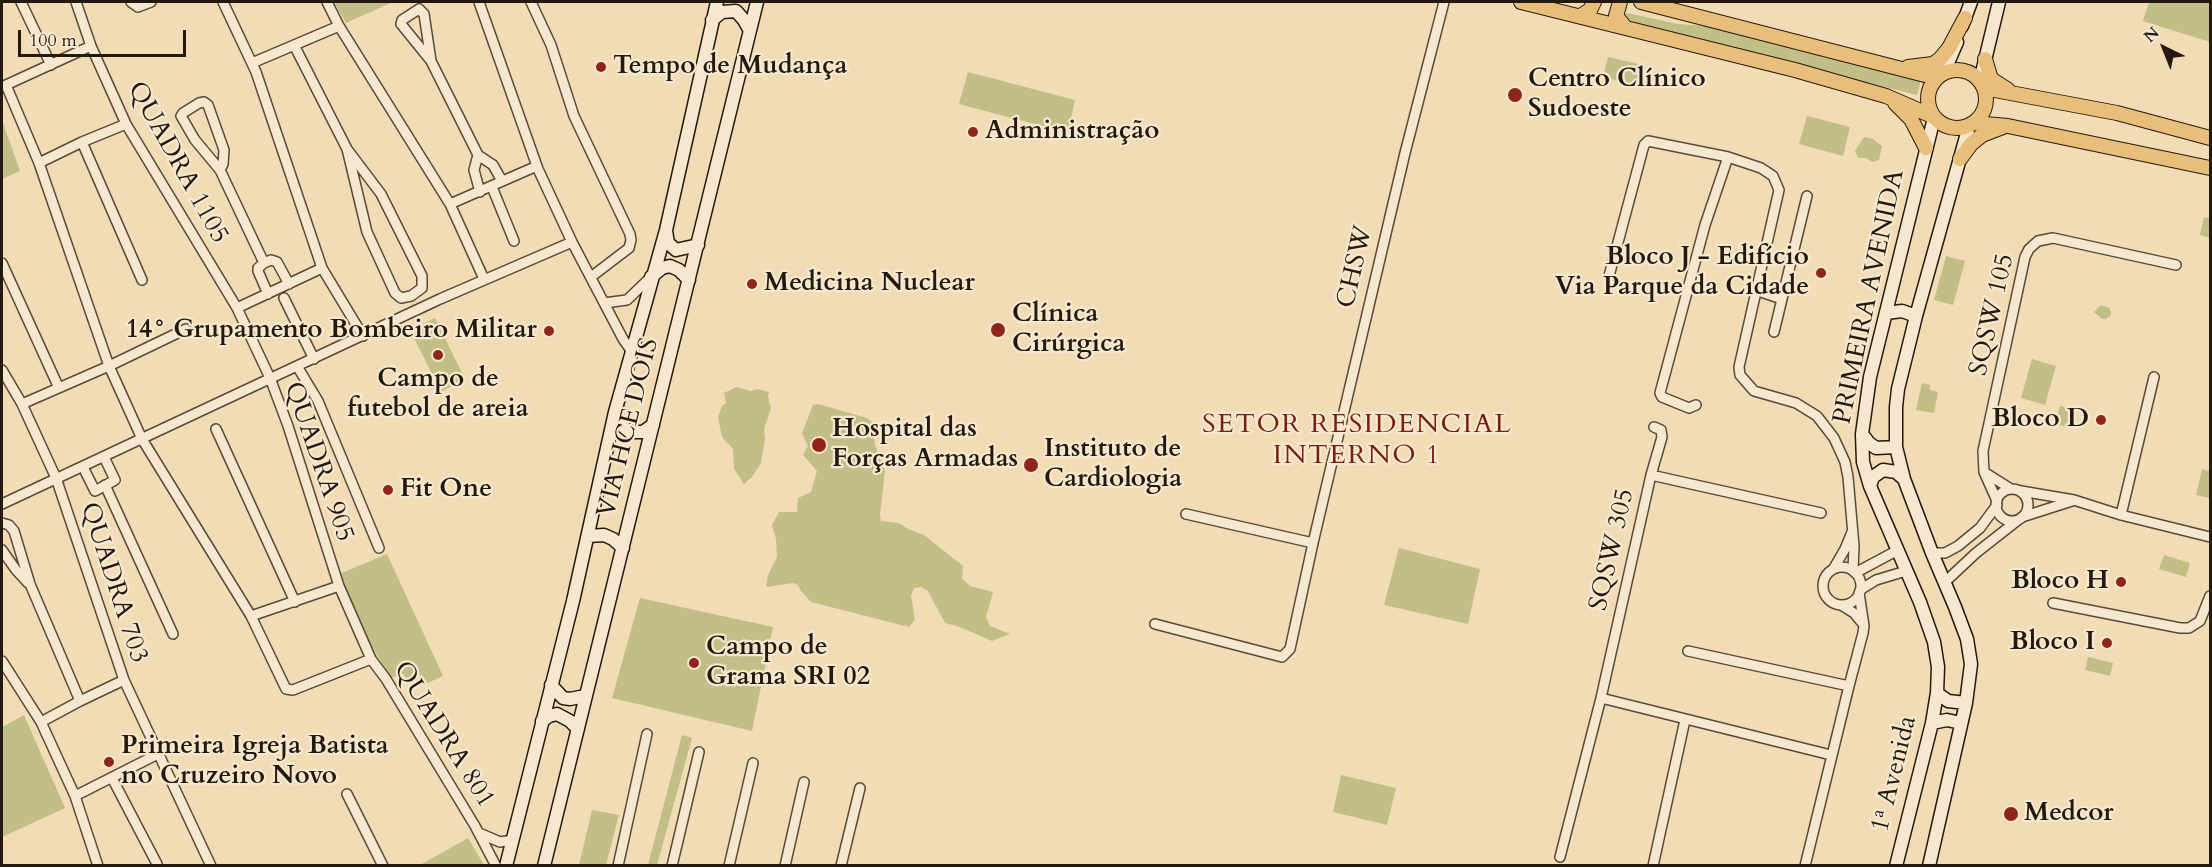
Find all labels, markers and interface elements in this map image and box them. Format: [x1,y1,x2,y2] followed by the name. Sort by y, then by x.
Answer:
[21,18,189,56] scale bar
[2134,18,2194,78] north arrow
[2139,22,2164,48] text: N
[29,28,77,53] text: 100 m
[613,51,848,83] place label: Tempo de Mudança
[594,60,608,74] marker: Tempo de Mudança
[1528,64,1706,125] place label: Centro Clínico Sudoeste
[120,77,234,249] street label: QUADRA 1105
[1506,86,1524,104] marker: Centro Clínico Sudoeste
[985,116,1159,148] place label: Administração
[966,125,980,139] marker: Administração
[1828,167,1912,427] street label: PRIMEIRA AVENIDA
[1331,223,1381,311] street label: CHSW
[1555,242,1809,304] place label: Bloco J - Edifício Via Parque da Cidade
[1964,251,2022,379] street label: SQSW 105
[1814,266,1828,280] marker: Bloco J - Edifício Via Parque da Cidade
[764,268,975,300] place label: Medicina Nuclear
[745,277,759,291] marker: Medicina Nuclear
[1012,299,1126,360] place label: Clínica Cirúrgica
[126,315,537,347] place label: 14° Grupamento Bombeiro Militar
[989,321,1007,339] marker: Clínica Cirúrgica
[542,324,556,338] marker: 14° Grupamento Bombeiro Militar
[592,335,666,521] street label: VIA HCE DOIS
[431,348,445,362] marker: Campo de futebol de areia
[347,364,529,426] place label: Campo de futebol de areia
[276,378,360,546] street label: QUADRA 905
[1992,404,2089,436] place label: Bloco D
[1202,410,1512,473] district label: SETOR RESIDENCIAL INTERNO 1
[2094,413,2108,427] marker: Bloco D
[832,414,1018,476] place label: Hospital das Forças Armadas
[1044,434,1182,496] place label: Instituto de Cardiologia
[810,436,828,454] marker: Hospital das Forças Armadas
[1022,456,1040,474] marker: Instituto de Cardiologia
[400,474,492,506] place label: Fit One
[381,483,395,497] marker: Fit One
[1584,486,1642,614] street label: SQSW 305
[72,499,154,667] street label: QUADRA 703
[2011,566,2109,598] place label: Bloco H
[2114,575,2128,589] marker: Bloco H
[2010,627,2095,659] place label: Bloco I
[706,632,870,694] place label: Campo de Grama SRI 02
[2100,636,2114,650] marker: Bloco I
[386,656,500,814] street label: QUADRA 801
[687,656,701,670] marker: Campo de Grama SRI 02
[1866,713,1924,835] street label: 1ª Avenida
[121,731,389,792] place label: Primeira Igreja Batista no Cruzeiro Novo
[102,755,116,769] marker: Primeira Igreja Batista no Cruzeiro Novo
[2024,798,2114,830] place label: Medcor
[2002,805,2020,823] marker: Medcor

